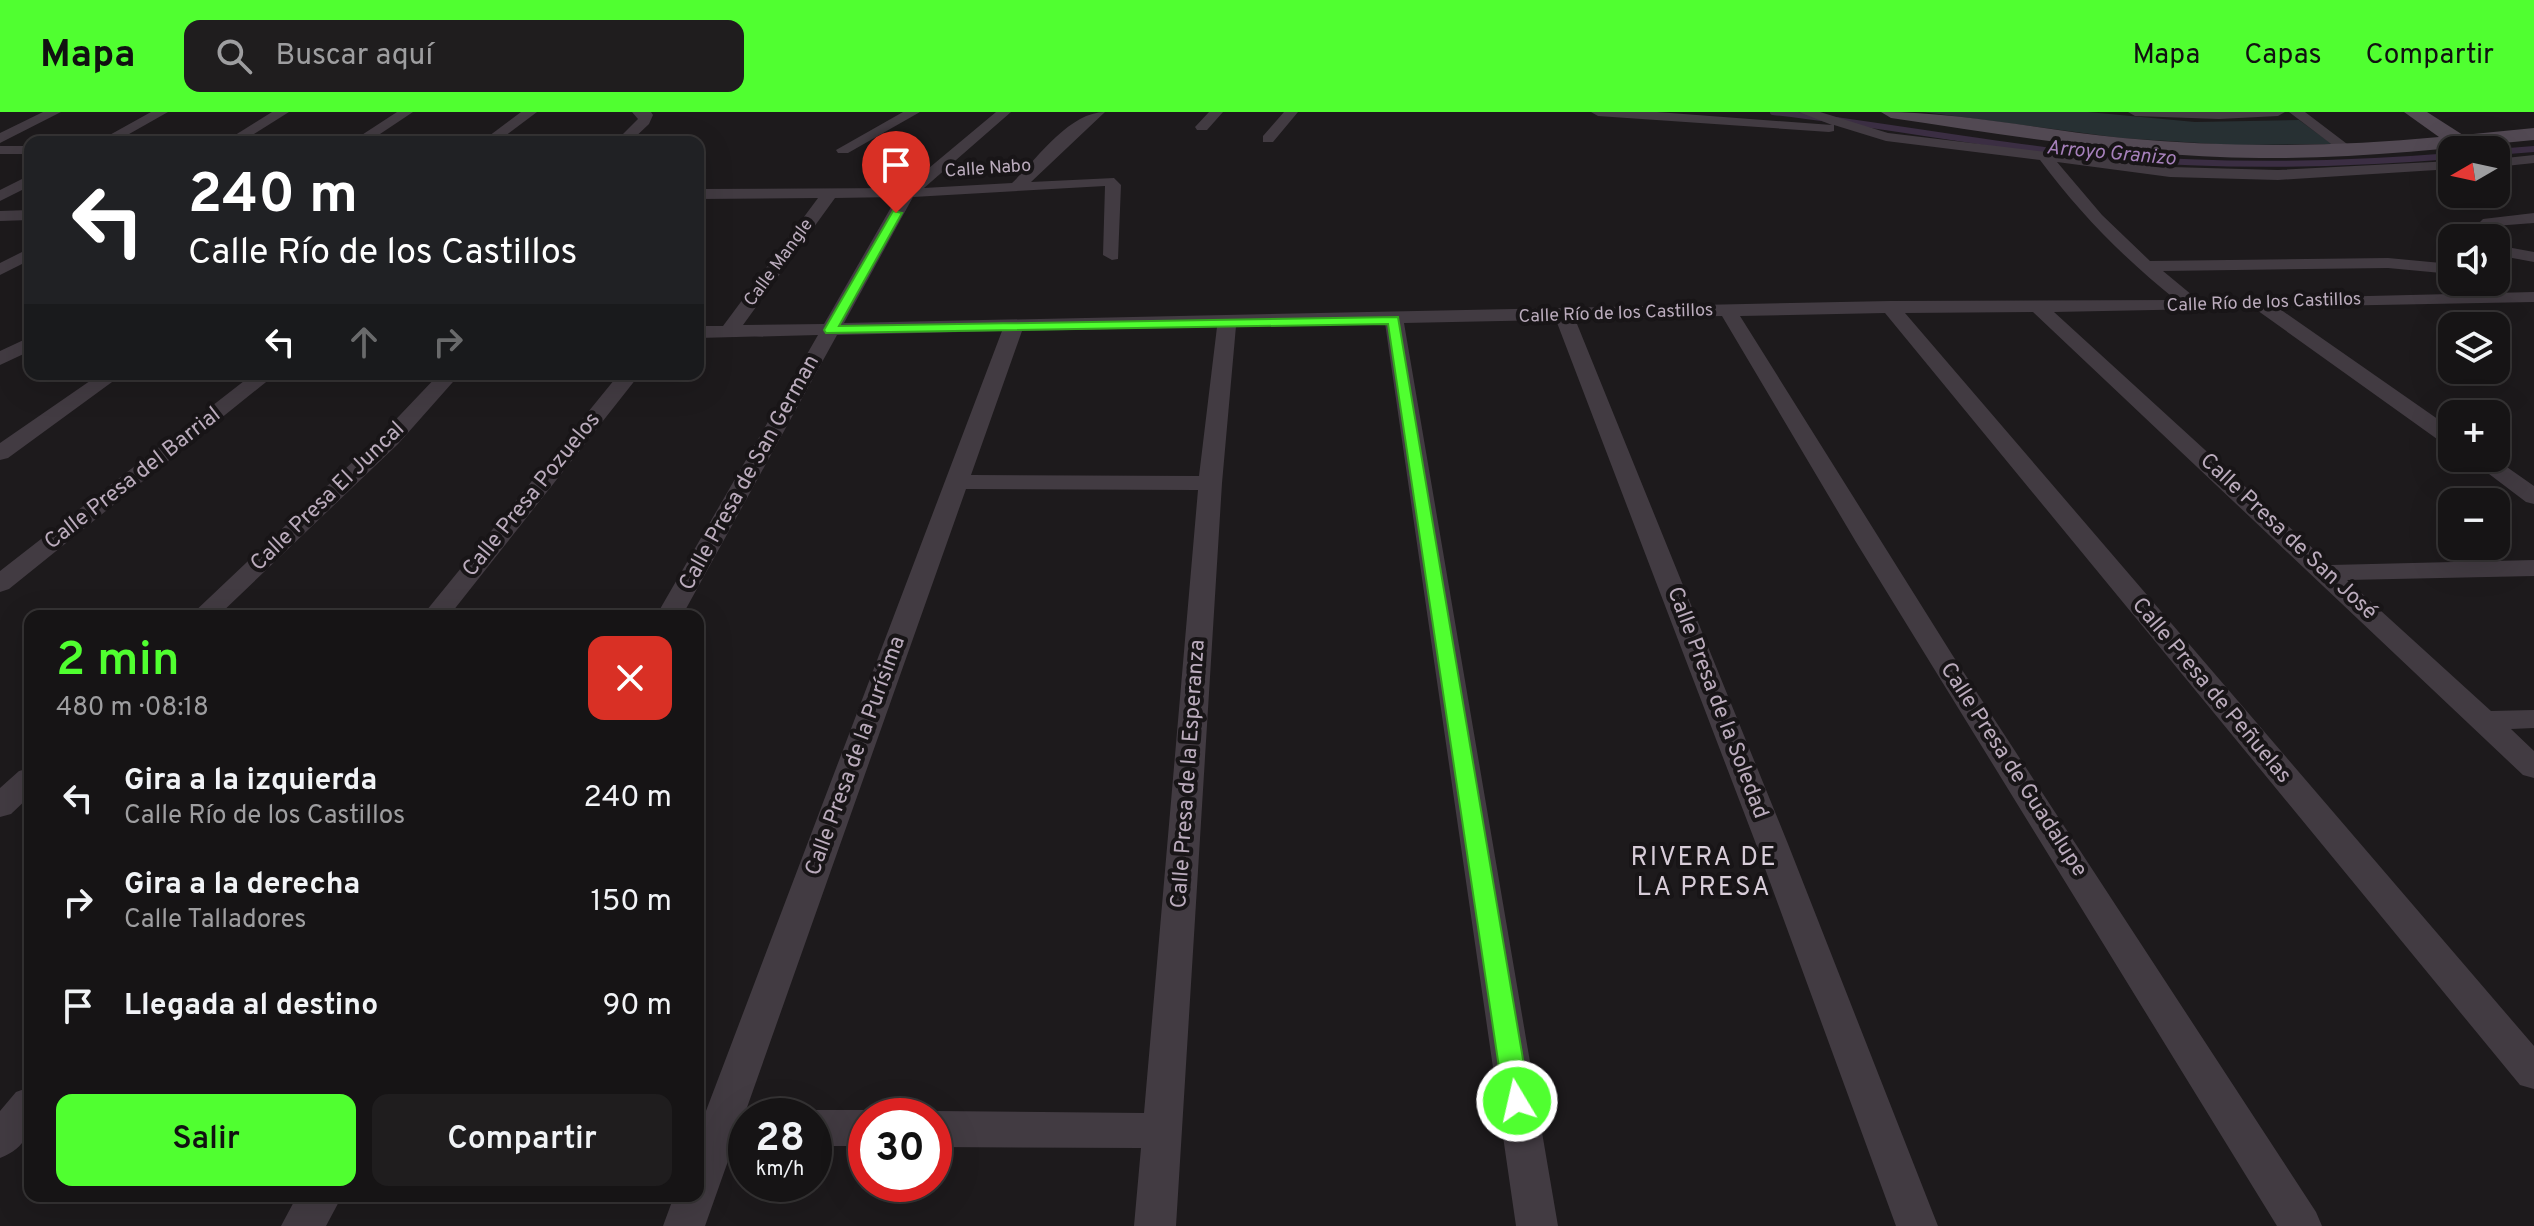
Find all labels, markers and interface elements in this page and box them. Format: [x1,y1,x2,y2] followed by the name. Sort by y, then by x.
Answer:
[184,20,744,92] search box
[40,32,136,81] text: Mapa
[212,34,256,78] icon: search
[276,38,433,75] text: Buscar aquí
[2133,38,2200,74] text: Mapa
[2244,38,2322,74] text: Capas
[2366,38,2494,74] text: Compartir
[862,131,930,213] pin
[2045,135,2177,173] water label: Arroyo Granizo
[2438,136,2510,208] north arrow
[2438,136,2510,560] map controls
[874,143,918,187] icon: arrive
[944,155,1032,183] street label: Calle Nabo
[188,162,358,232] text: 240 m
[56,168,160,272] icon: left
[739,215,819,311] street label: Calle Mangle
[2438,224,2510,296] button: sound
[188,231,577,277] text: Calle Río de los Castillos
[2166,288,2362,318] street label: Calle Río de los Castillos
[1518,299,1714,329] street label: Calle Río de los Castillos
[2438,312,2510,384] button: layers
[258,320,302,364] icon: left
[342,320,386,364] icon: ahead
[426,320,470,364] icon: right
[674,350,826,596] street label: Calle Presa de San German
[2438,400,2510,472] button: +
[40,402,226,556] street label: Calle Presa del Barrial
[457,407,607,583] street label: Calle Presa Pozuelos
[245,416,411,578] street label: Calle Presa El Juncal
[2194,448,2382,626] street label: Calle Presa de San José
[2438,488,2510,560] button: −
[1660,583,1774,823] street label: Calle Presa de la Soledad
[2125,593,2297,789] street label: Calle Presa de Peñuelas
[56,632,180,692] text: 2 min
[800,633,912,879] street label: Calle Presa de la Purísima
[588,636,672,720] button: close
[1166,639,1212,909] street label: Calle Presa de la Esperanza
[1933,658,2093,882] street label: Calle Presa de Guadalupe
[56,692,209,725] text: 480 m · 08:18
[124,763,377,800] text: Gira a la izquierda
[56,776,100,820] icon: left
[584,780,672,817] text: 240 m
[124,800,405,833] text: Calle Río de los Castillos
[1631,842,1777,905] district label: RIVERA DE LA PRESA
[124,867,360,904] text: Gira a la derecha
[56,880,100,924] icon: right
[591,884,672,921] text: 150 m
[124,904,306,937] text: Calle Talladores
[56,984,100,1028] icon: arrive
[124,988,378,1025] text: Llegada al destino
[603,988,672,1025] text: 90 m
[1475,1059,1559,1143] position arrow
[56,1094,356,1186] button: Salir
[372,1094,672,1186] button: Compartir
[848,1098,952,1202] speed limit sign: 30
[755,1115,805,1165] text: 28
[756,1157,804,1183] text: km/h

